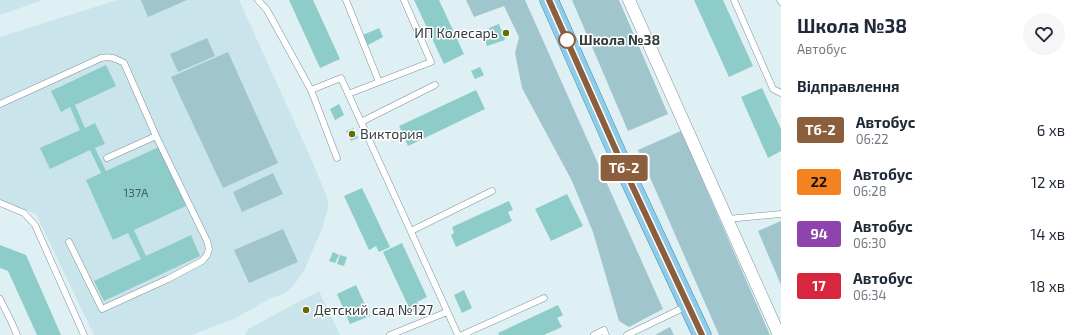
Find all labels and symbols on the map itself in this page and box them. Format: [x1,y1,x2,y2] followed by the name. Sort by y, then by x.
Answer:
[414,24,498,41] place label: ИП Колесарь
[501,28,511,38] marker: ИП Колесарь
[558,31,576,49] marker: Школа №38
[579,31,660,48] place label: Школа №38
[360,125,423,142] place label: Виктория
[347,129,357,139] marker: Виктория
[596,155,652,181] line badge: Тб-2
[123,185,149,199] house number: 137А
[314,301,433,318] place label: Детский сад №127
[301,305,311,315] marker: Детский сад №127

